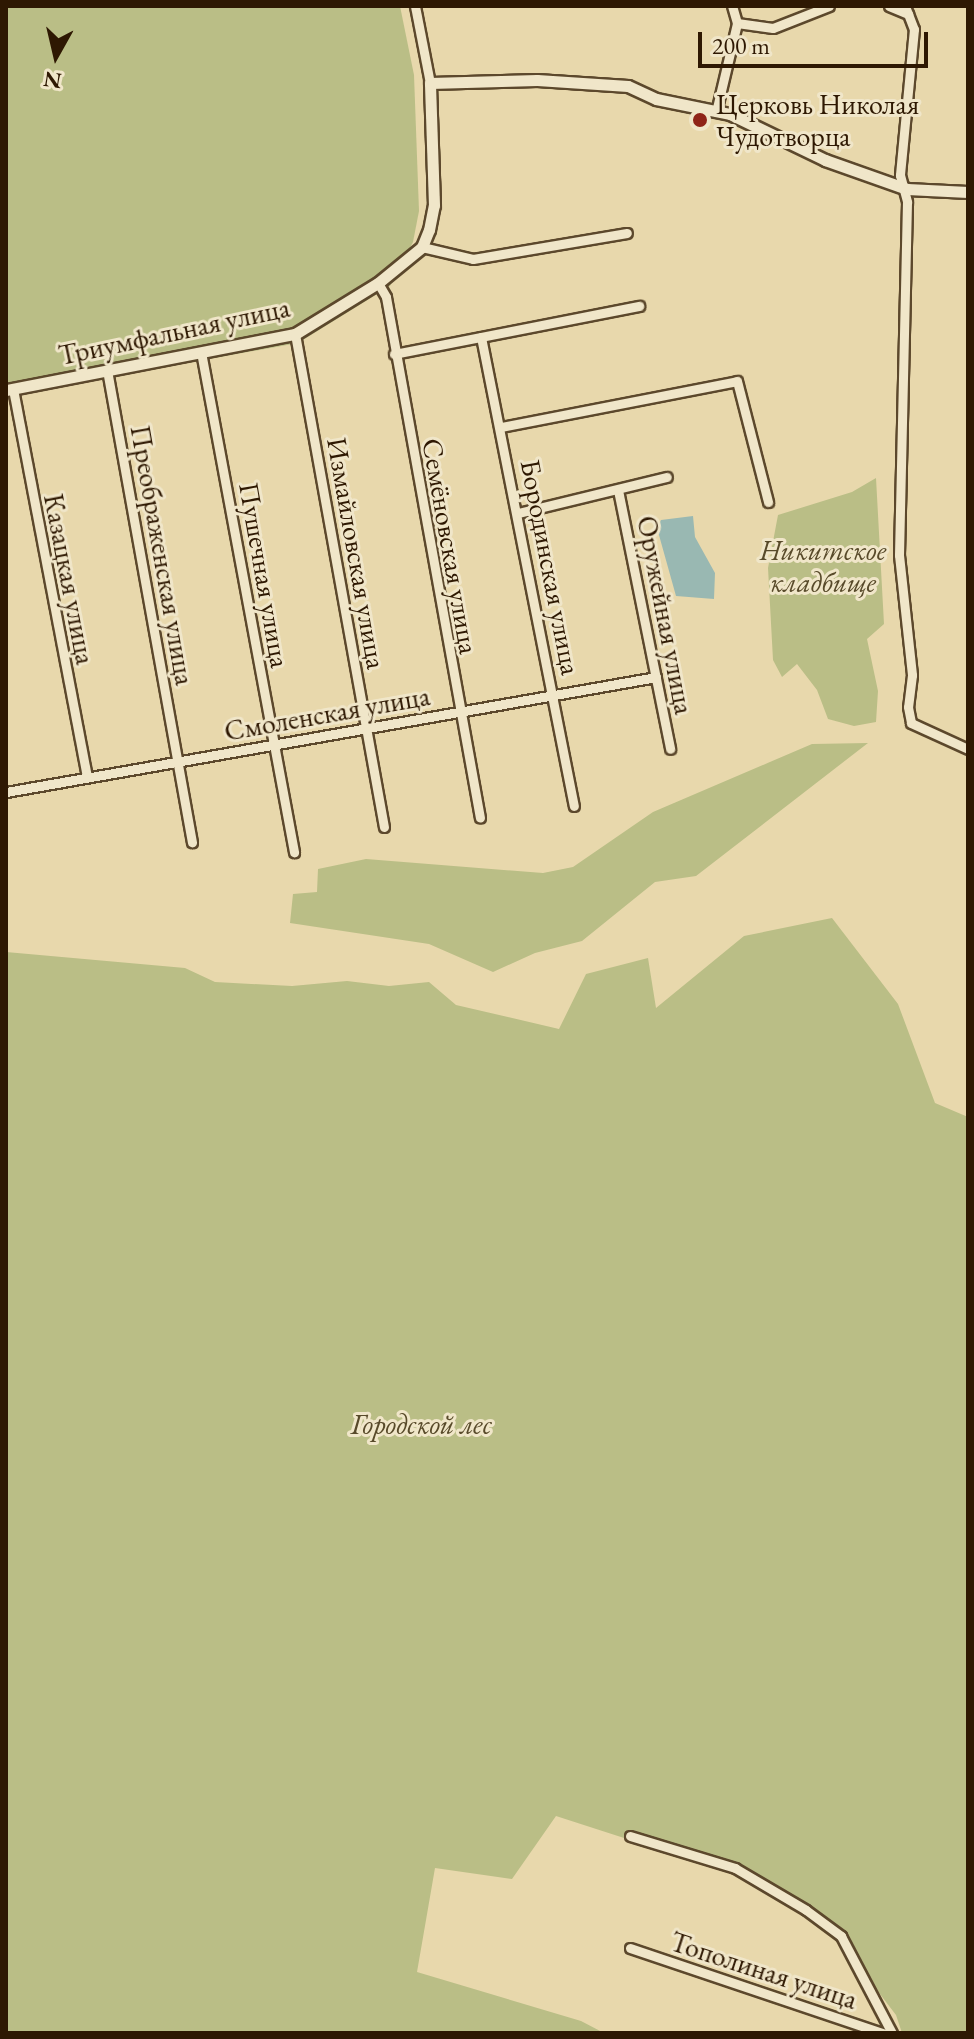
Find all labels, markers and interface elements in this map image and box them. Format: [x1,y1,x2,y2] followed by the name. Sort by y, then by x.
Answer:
[16,16,96,96] north arrow
[702,16,932,66] scale bar
[712,30,770,61] text: 200 m
[42,65,63,96] text: N
[716,87,919,153] place label: Церковь Николая Чудотворца
[691,111,709,129] marker: Церковь Николая Чудотворца
[55,290,293,372] street label: Триумфальная улица
[124,422,202,688] street label: Преображенская улица
[320,435,394,671] street label: Измайловская улица
[416,436,486,656] street label: Семёновская улица
[514,456,588,678] street label: Бородинская улица
[232,480,298,670] street label: Пушечная улица
[37,491,103,667] street label: Казацкая улица
[630,513,702,717] street label: Оружейная улица
[760,533,886,599] park label: Никитское кладбище
[222,678,432,748] street label: Смоленская улица
[351,1407,491,1441] park label: Городской лес
[666,1924,862,2016] street label: Тополиная улица

